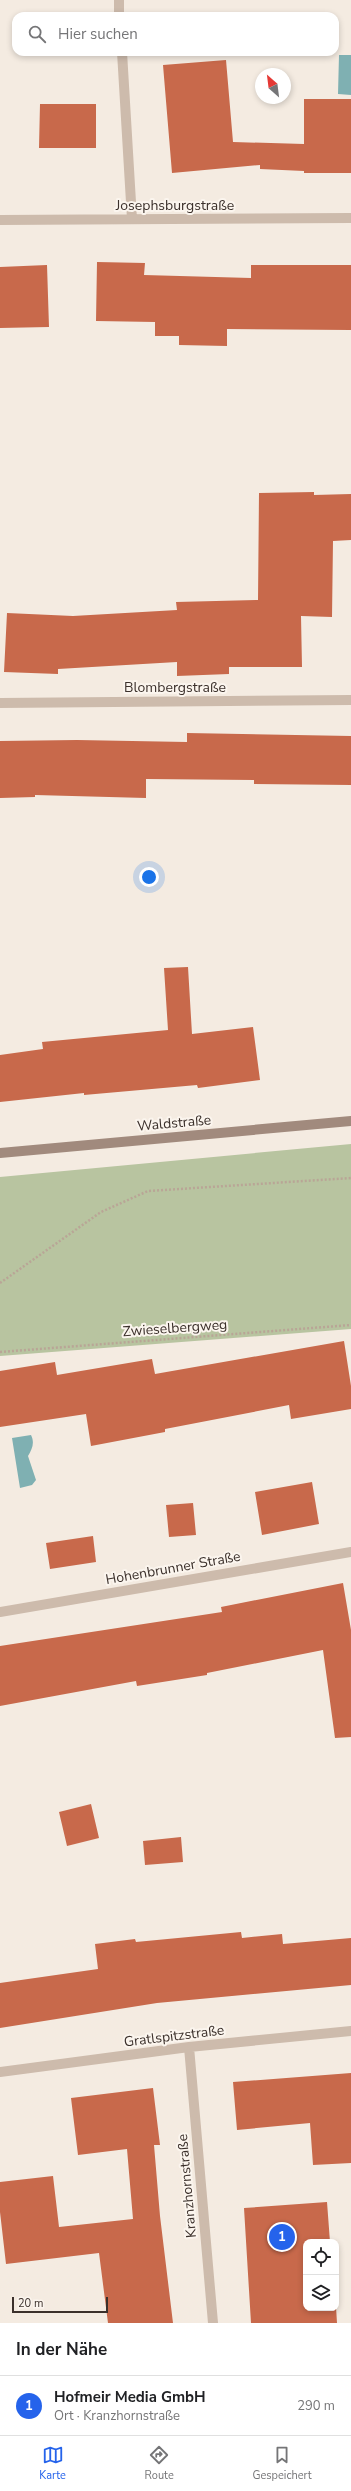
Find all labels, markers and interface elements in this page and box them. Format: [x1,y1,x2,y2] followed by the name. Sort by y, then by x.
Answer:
[12,12,339,56] search box
[26,23,48,45] icon: search
[58,24,138,44] text: Hier suchen
[255,68,291,104] north arrow
[115,196,234,215] street label: Josephsburgstraße
[124,678,226,697] street label: Blombergstraße
[139,867,159,887] your location
[136,1110,212,1136] street label: Waldstraße
[122,1315,228,1341] street label: Zwieselbergweg
[104,1547,242,1589] street label: Hohenbrunner Straße
[123,2020,225,2052] street label: Gratlspitzstraße
[173,2133,201,2239] street label: Kranzhornstraße
[269,2222,295,2252] pin: 1
[303,2239,339,2311] map controls
[303,2239,339,2275] button: locate
[303,2275,339,2311] button: layers
[12,2295,108,2314] scale bar
[18,2296,43,2311] text: 20 m
[16,2338,107,2361] text: In der Nähe
[54,2387,206,2407] text: Hofmeir Media GmbH
[25,2397,33,2415] text: 1
[297,2397,335,2415] text: 290 m
[54,2407,180,2425] text: Ort · Kranzhornstraße
[39,2444,66,2483] tab: Karte
[145,2444,174,2483] tab: Route
[252,2444,312,2483] tab: Gespeichert

